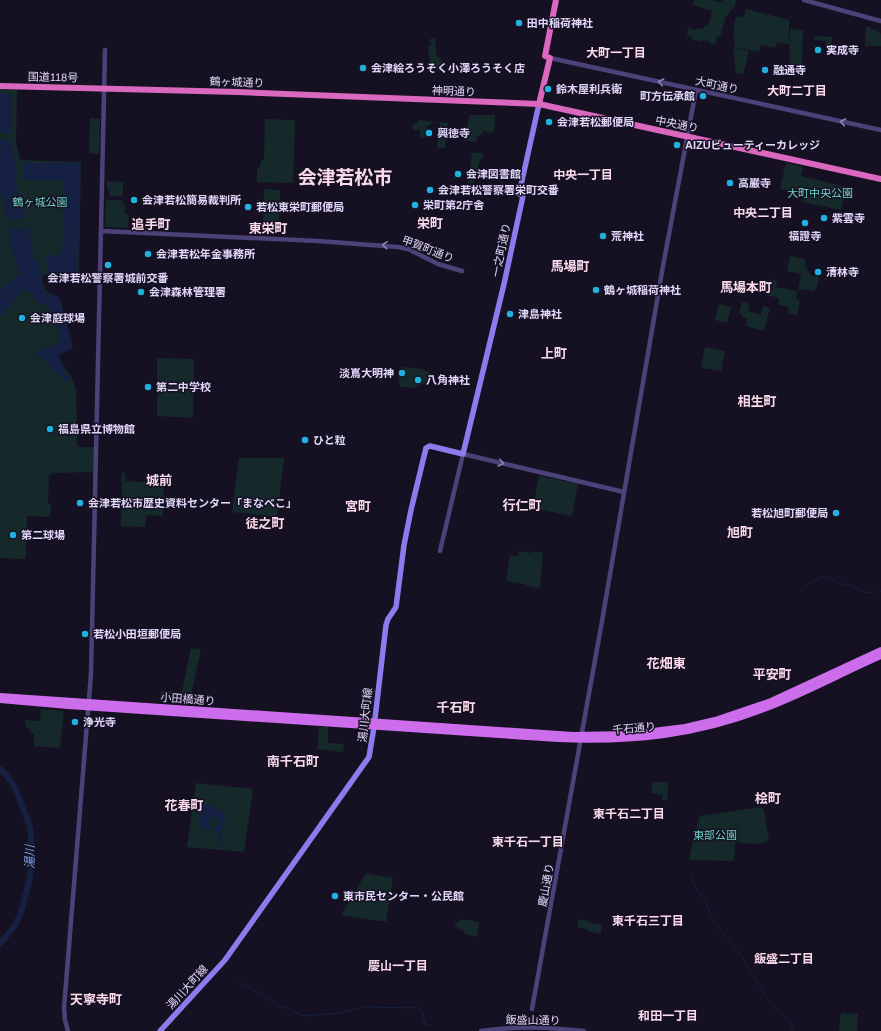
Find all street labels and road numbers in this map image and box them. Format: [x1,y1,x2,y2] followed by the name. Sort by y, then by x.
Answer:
[28,71,78,83] street label: 国道118号
[209,75,265,89] street label: 鶴ヶ城通り
[694,75,740,95] street label: 大町通り
[432,84,476,98] street label: 神明通り
[654,114,700,134] street label: 中央通り
[489,222,513,278] street label: 一之町通り
[400,234,456,264] street label: 甲賀町通り
[356,687,374,743] street label: 湯川大町線
[160,691,216,707] street label: 小田橋通り
[612,720,656,736] street label: 千石通り
[536,862,556,908] street label: 慶山通り
[164,963,210,1011] street label: 湯川大町線
[505,1014,561,1026] street label: 飯盛山通り

